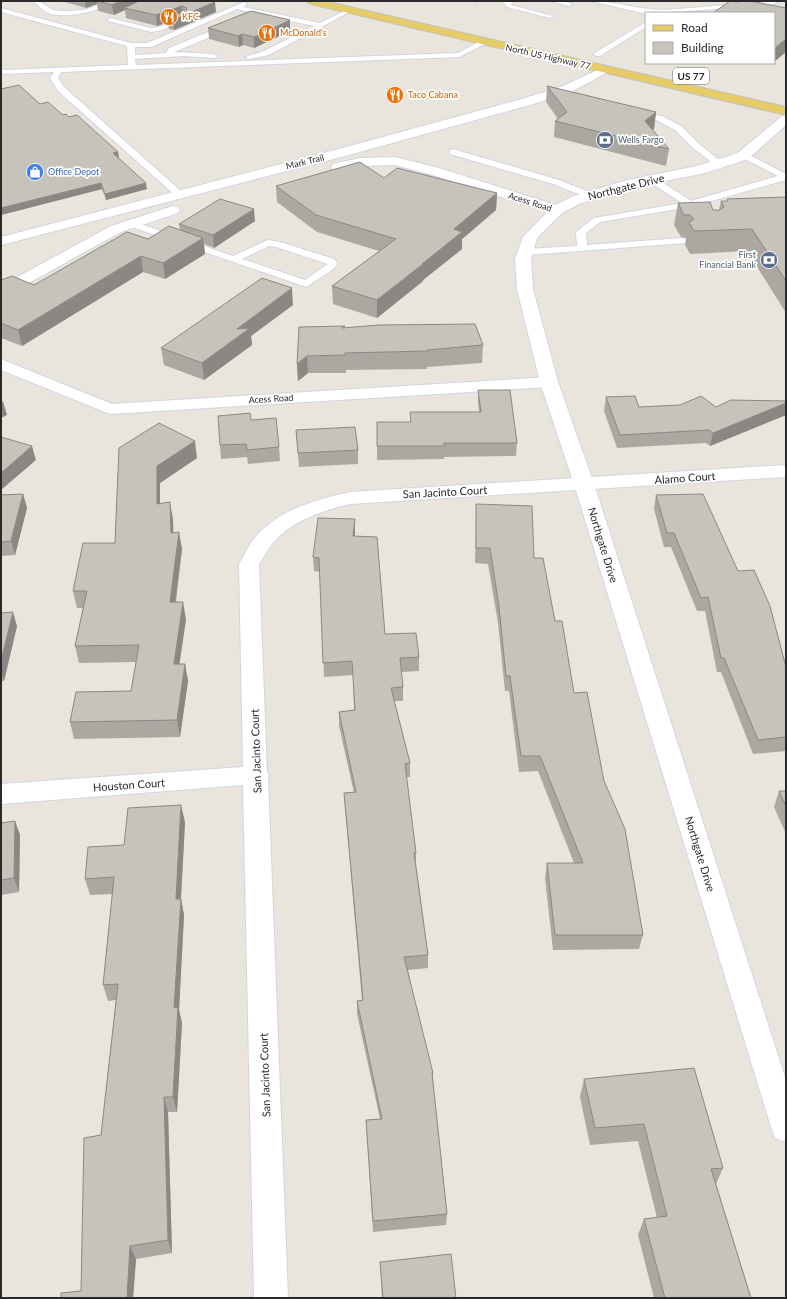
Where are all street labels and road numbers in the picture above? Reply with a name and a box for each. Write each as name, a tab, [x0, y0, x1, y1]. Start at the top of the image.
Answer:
street label: North US Highway 77	[505, 41, 592, 72]
road number: US 77	[673, 68, 709, 84]
street label: Mark Trail	[285, 151, 325, 172]
street label: Northgate Drive	[586, 171, 666, 202]
street label: Acess Road	[507, 189, 553, 214]
street label: Acess Road	[248, 392, 294, 405]
street label: Alamo Court	[654, 469, 716, 486]
street label: San Jacinto Court	[403, 483, 487, 500]
street label: Northgate Drive	[586, 505, 621, 584]
street label: San Jacinto Court	[248, 709, 263, 793]
street label: Houston Court	[93, 776, 165, 793]
street label: Northgate Drive	[683, 814, 718, 893]
street label: San Jacinto Court	[257, 1033, 272, 1117]

